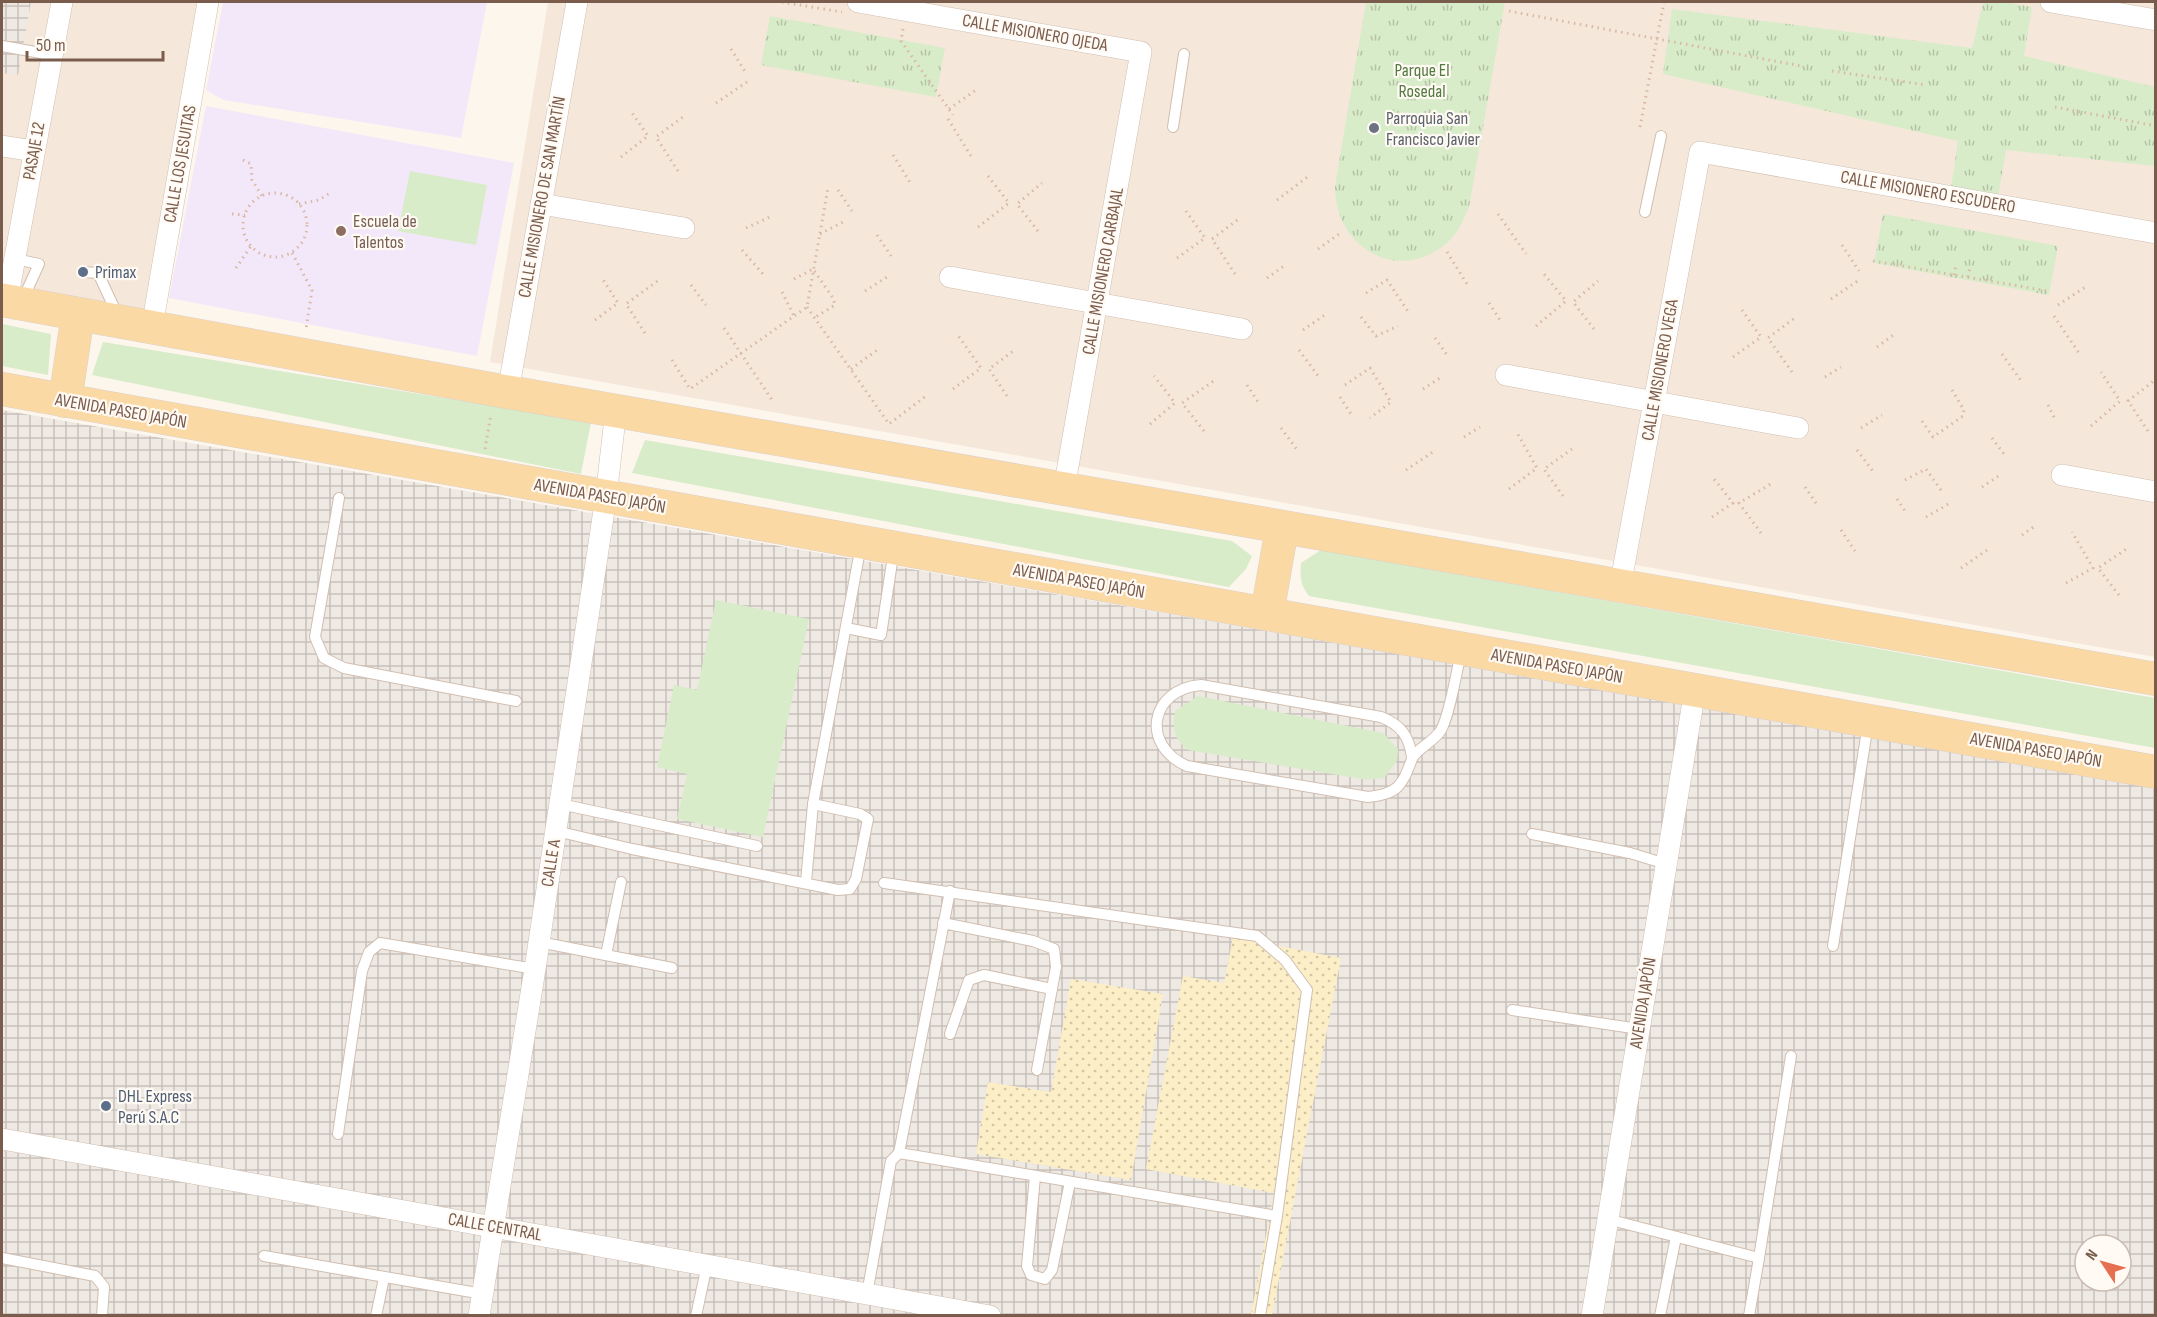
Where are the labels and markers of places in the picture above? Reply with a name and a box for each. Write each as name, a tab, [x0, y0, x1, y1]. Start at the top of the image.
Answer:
place label: Parroquia San Francisco Javier	[1386, 108, 1480, 150]
marker: Parroquia San Francisco Javier	[1367, 121, 1381, 135]
place label: Escuela de Talentos	[353, 211, 417, 253]
marker: Escuela de Talentos	[334, 224, 348, 238]
place label: Primax	[95, 262, 137, 283]
marker: Primax	[76, 265, 90, 279]
place label: DHL Express Perú S.A.C	[118, 1086, 192, 1128]
marker: DHL Express Perú S.A.C	[99, 1099, 113, 1113]

